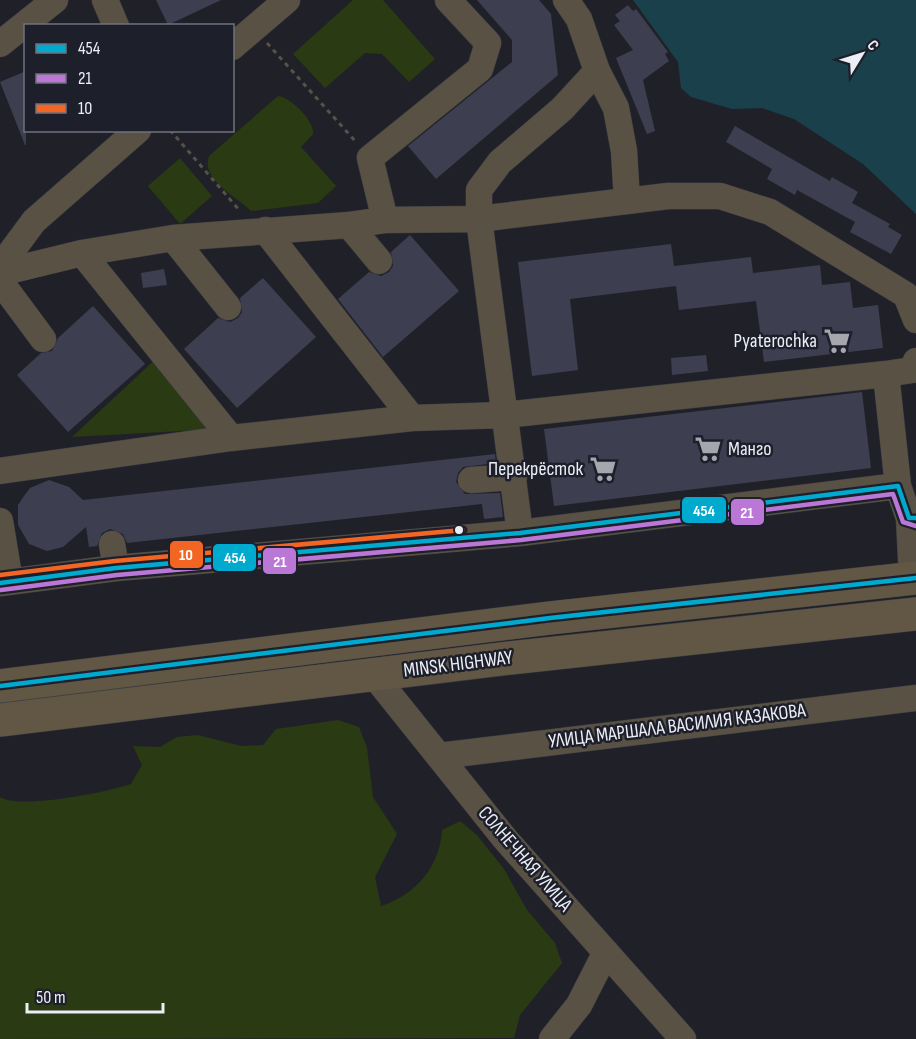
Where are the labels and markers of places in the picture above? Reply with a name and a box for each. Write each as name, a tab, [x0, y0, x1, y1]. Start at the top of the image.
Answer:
supermarket icon: Pyaterochka	[822, 326, 852, 356]
place label: Pyaterochka	[734, 329, 817, 353]
supermarket icon: Манго	[693, 434, 723, 464]
place label: Манго	[728, 437, 772, 461]
supermarket icon: Перекрёсток	[588, 454, 618, 484]
place label: Перекрёсток	[488, 457, 583, 481]
unlabelled marker	[453, 524, 465, 536]

